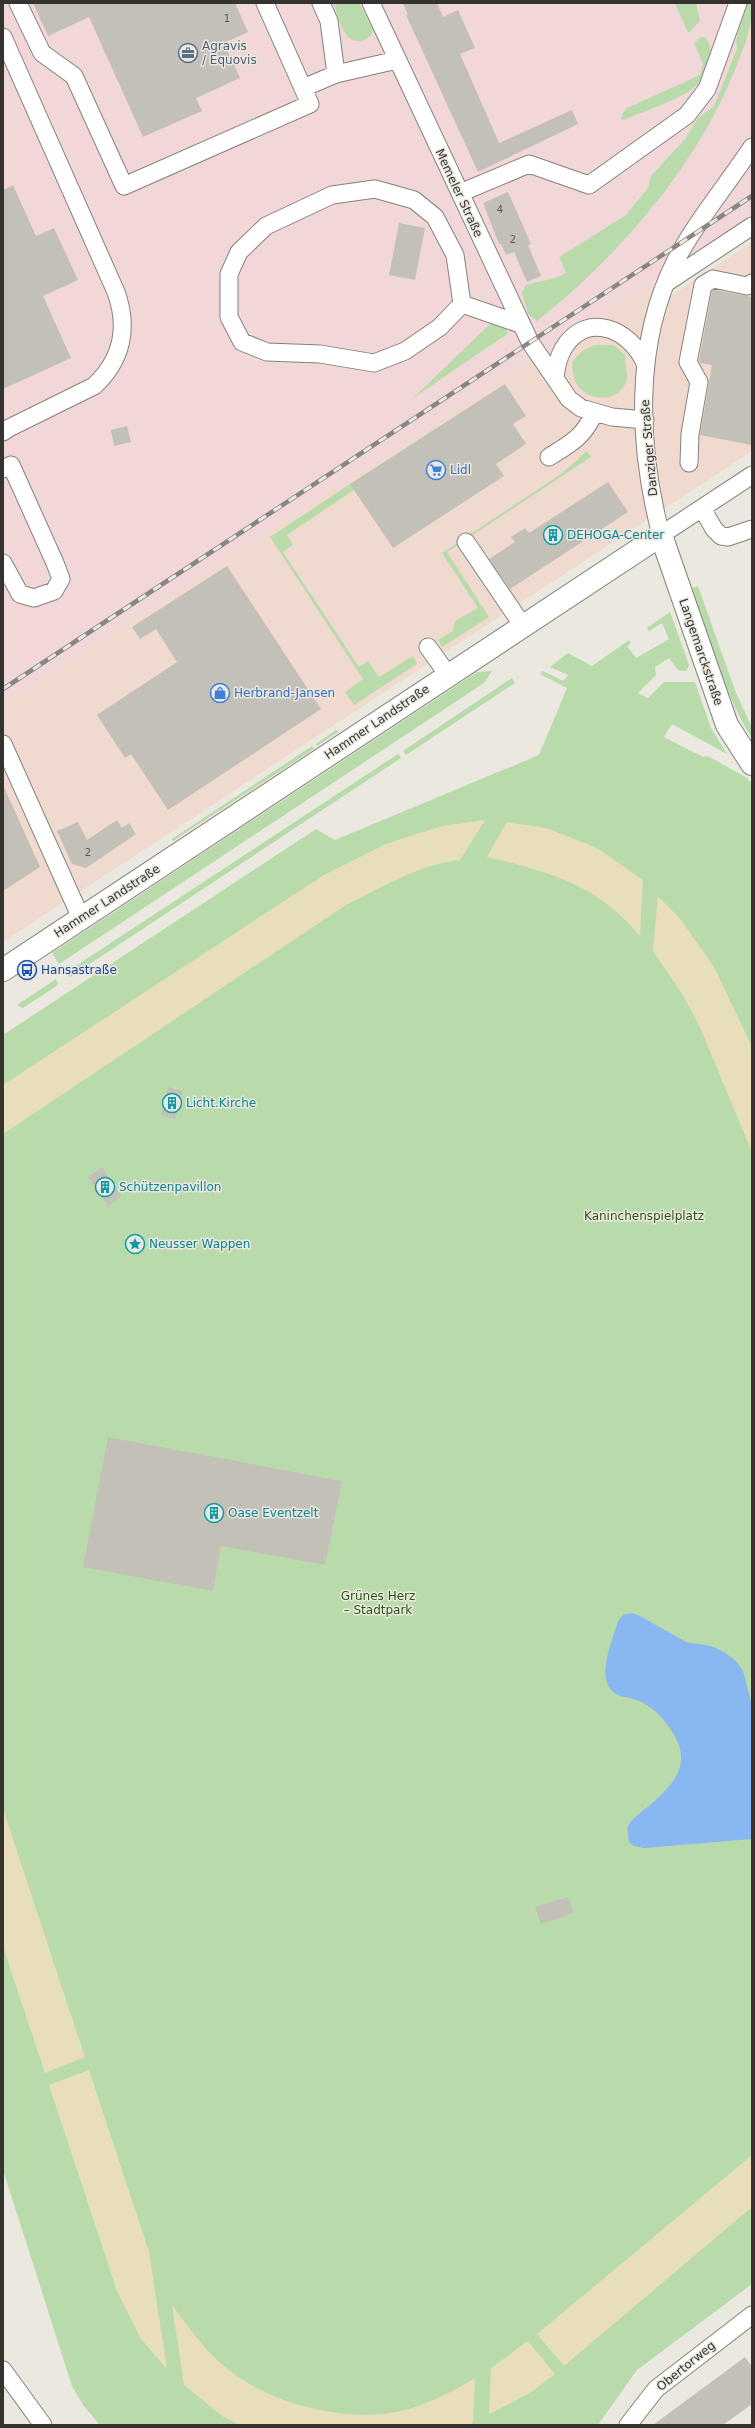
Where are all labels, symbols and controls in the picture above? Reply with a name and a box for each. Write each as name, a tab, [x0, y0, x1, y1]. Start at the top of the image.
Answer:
house number: 1	[224, 13, 230, 24]
place label: Agravis / Equovis	[202, 39, 257, 67]
office icon: Agravis / Equovis	[177, 42, 199, 64]
street label: Memeler Straße	[432, 147, 486, 239]
house number: 4	[497, 204, 503, 215]
house number: 2	[510, 234, 516, 245]
street label: Danziger Straße	[638, 399, 660, 497]
supermarket icon: Lidl	[425, 459, 447, 481]
place label: Lidl	[450, 463, 471, 477]
building icon: DEHOGA-Center	[542, 524, 564, 546]
place label: DEHOGA-Center	[567, 528, 664, 542]
street label: Langemarckstraße	[676, 597, 726, 707]
shop icon: Herbrand-Jansen	[209, 682, 231, 704]
street label: Hammer Landstraße	[322, 682, 432, 762]
place label: Herbrand-Jansen	[234, 686, 335, 700]
house number: 2	[85, 847, 91, 858]
street label: Hammer Landstraße	[51, 862, 163, 940]
bus stop icon: Hansastraße	[16, 959, 38, 981]
place label: Hansastraße	[41, 963, 117, 977]
building icon: Licht.Kirche	[161, 1092, 183, 1114]
place label: Licht.Kirche	[186, 1096, 256, 1110]
building icon: Schützenpavillon	[94, 1176, 116, 1198]
place label: Schützenpavillon	[119, 1180, 221, 1194]
park label: Kaninchenspielplatz	[584, 1209, 704, 1223]
place icon: Neusser Wappen	[124, 1233, 146, 1255]
place label: Neusser Wappen	[149, 1237, 250, 1251]
building icon: Oase Eventzelt	[203, 1502, 225, 1524]
place label: Oase Eventzelt	[228, 1506, 319, 1520]
park label: Grünes Herz – Stadtpark	[341, 1589, 415, 1617]
street label: Obertorweg	[654, 2338, 718, 2394]

